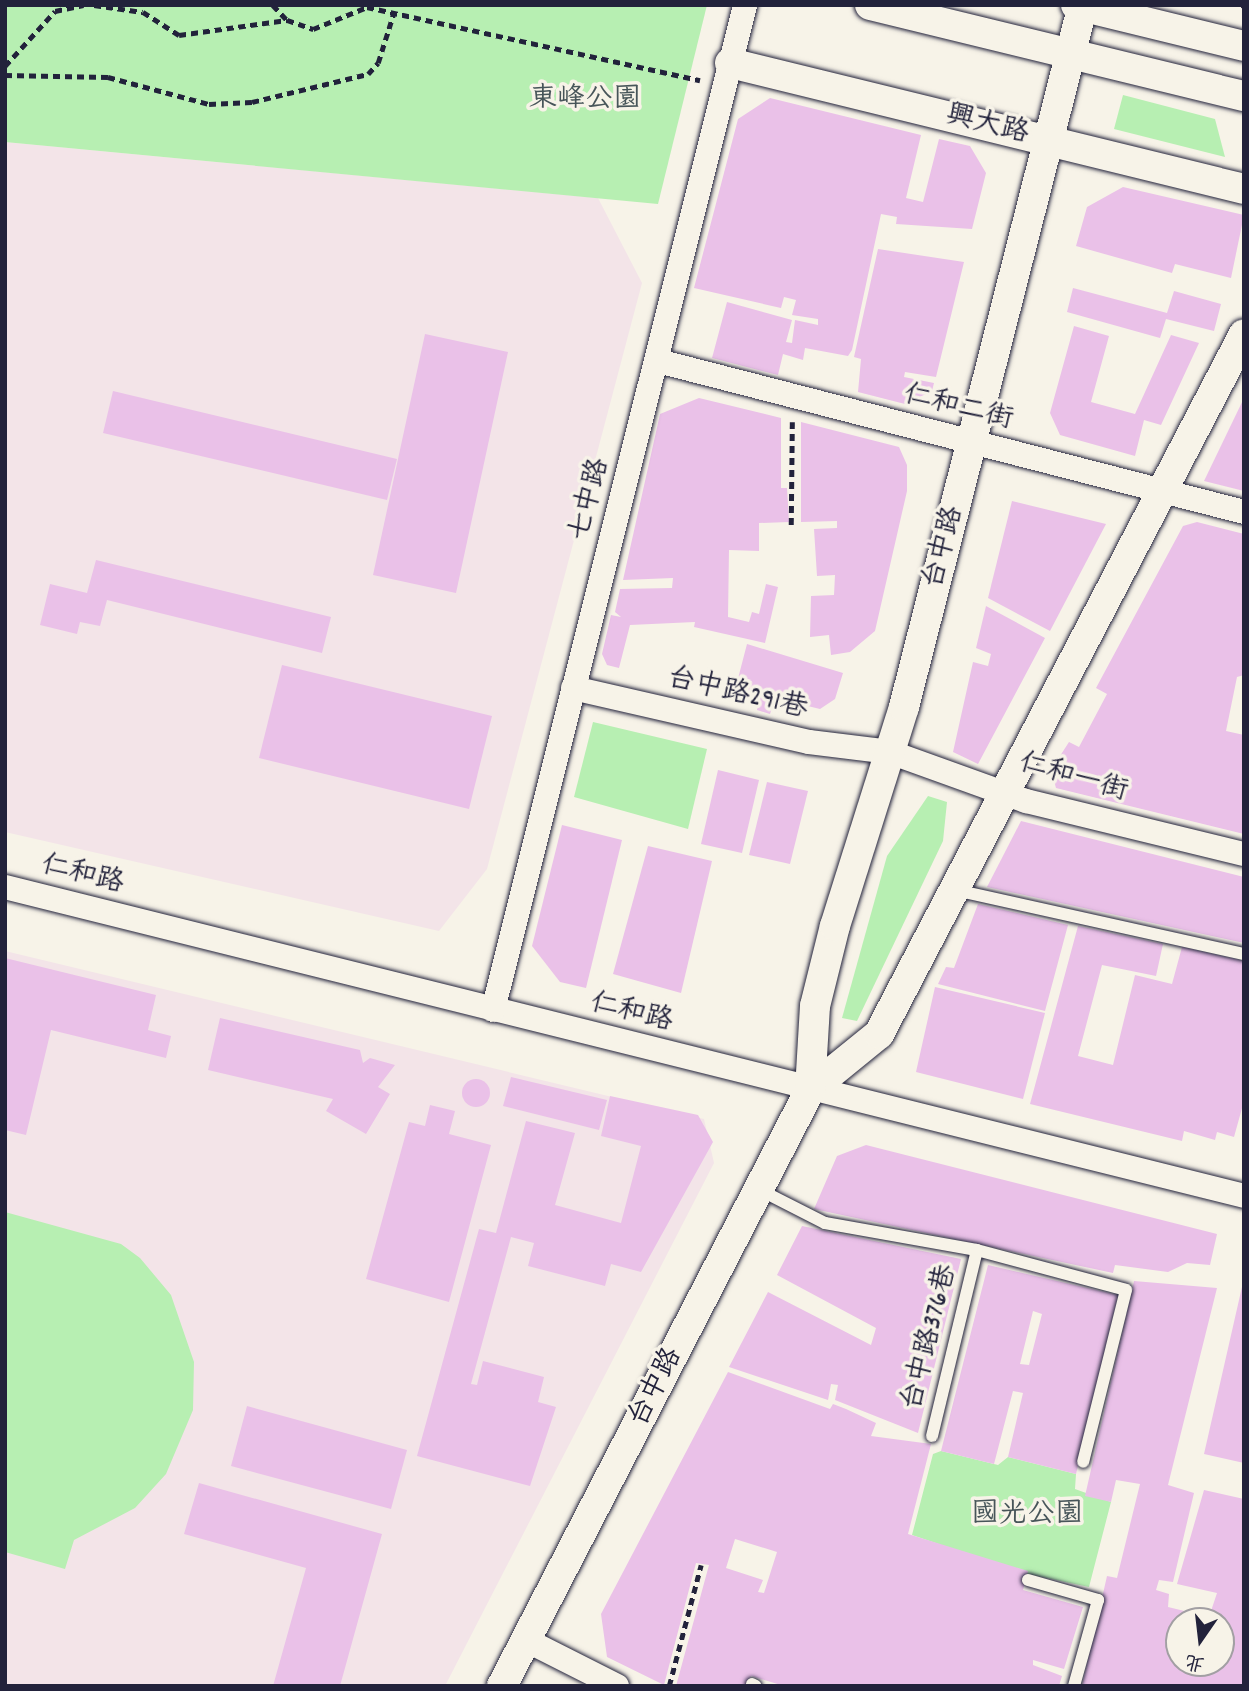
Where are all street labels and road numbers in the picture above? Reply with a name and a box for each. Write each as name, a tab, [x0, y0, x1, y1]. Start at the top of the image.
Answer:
street label: 興大路	[942, 100, 1032, 152]
street label: 仁和二街	[900, 379, 1016, 439]
street label: 七中路	[564, 455, 618, 545]
street label: 台中路	[918, 503, 972, 593]
street label: 台中路291巷	[663, 663, 811, 727]
street label: 仁和一街	[1015, 747, 1131, 811]
street label: 仁和路	[37, 850, 127, 902]
street label: 仁和路	[586, 988, 676, 1040]
street label: 台中路376巷	[897, 1262, 965, 1414]
street label: 台中路	[623, 1343, 691, 1433]

